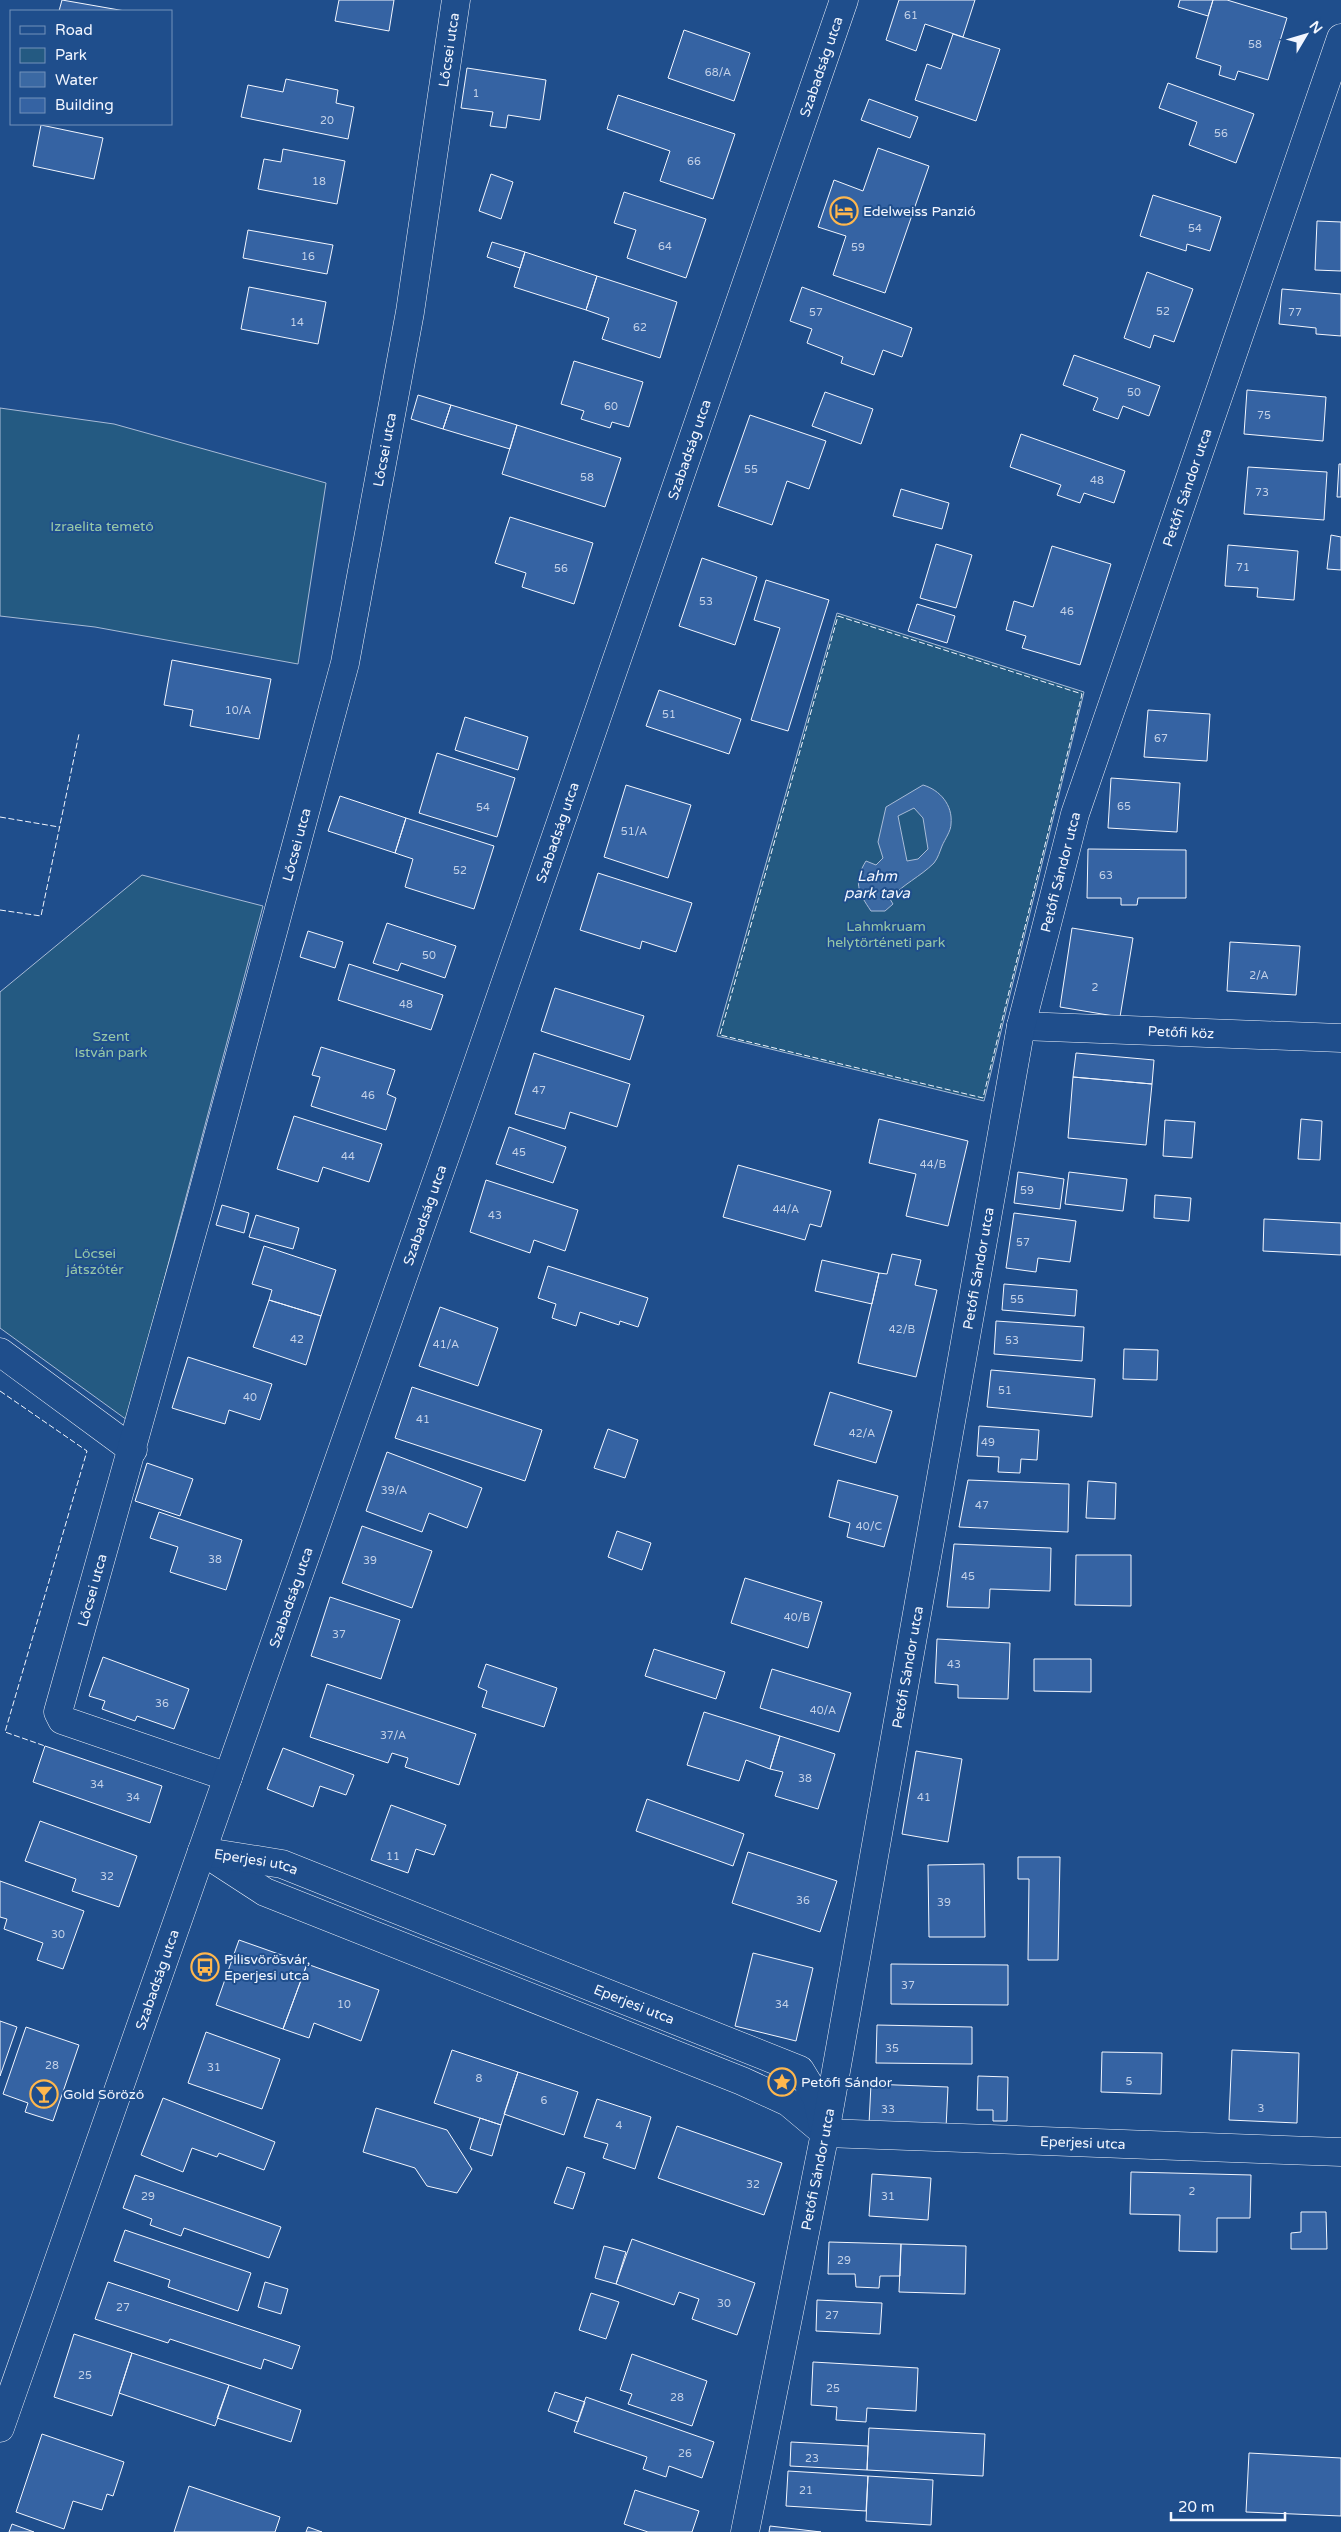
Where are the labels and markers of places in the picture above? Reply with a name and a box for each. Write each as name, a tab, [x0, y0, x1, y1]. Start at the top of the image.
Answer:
hotel icon: Edelweiss Panzió	[829, 196, 859, 226]
place label: Edelweiss Panzió	[863, 203, 976, 220]
place label: Pilisvörösvár, Eperjesi utca	[224, 1951, 310, 1984]
bus stop icon: Pilisvörösvár, Eperjesi utca	[190, 1952, 220, 1982]
place icon: Petőfi Sándor	[767, 2067, 797, 2097]
place label: Petőfi Sándor	[801, 2074, 893, 2091]
bar icon: Gold Söröző	[29, 2079, 59, 2109]
place label: Gold Söröző	[63, 2086, 144, 2103]

